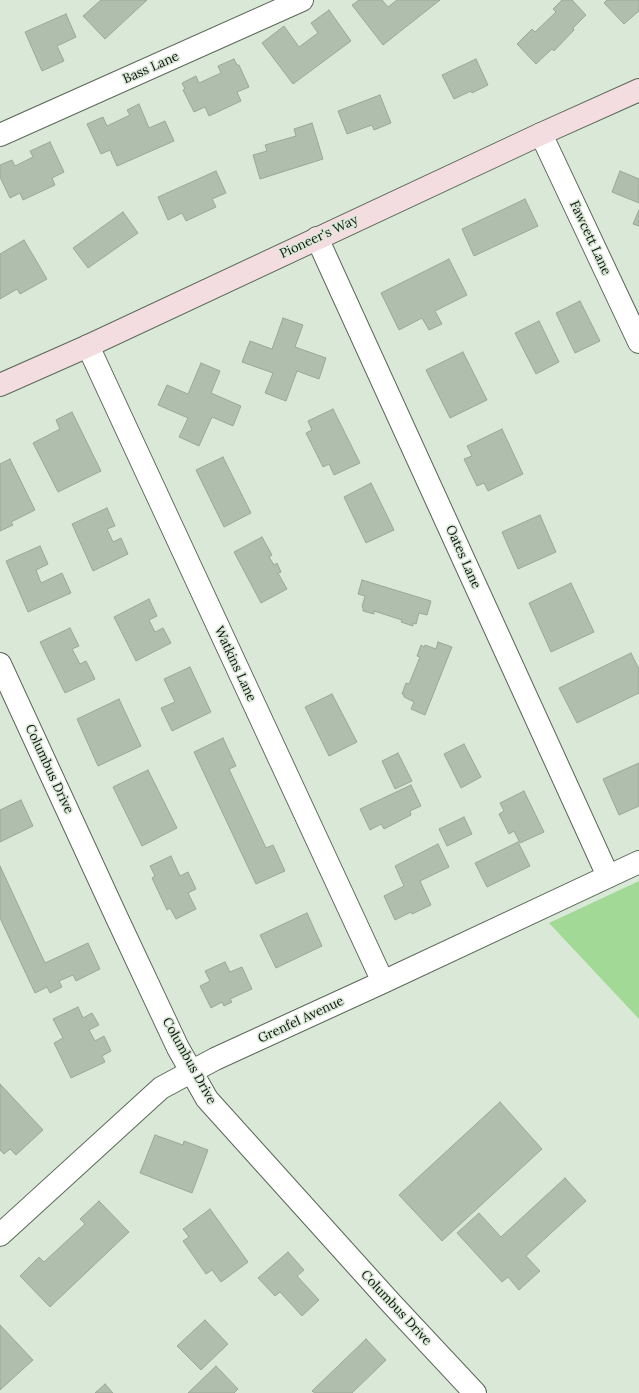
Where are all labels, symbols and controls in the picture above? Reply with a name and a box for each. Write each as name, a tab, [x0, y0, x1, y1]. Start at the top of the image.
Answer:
street label: Bass Lane	[121, 49, 181, 87]
street label: Fawcett Lane	[566, 198, 614, 278]
street label: Pioneer's Way	[277, 212, 361, 262]
street label: Oates Lane	[442, 523, 484, 591]
street label: Watkins Lane	[211, 624, 259, 704]
street label: Columbus Drive	[21, 722, 77, 816]
street label: Grenfel Avenue	[256, 993, 346, 1047]
street label: Columbus Drive	[159, 1015, 219, 1107]
street label: Columbus Drive	[357, 1267, 435, 1349]

